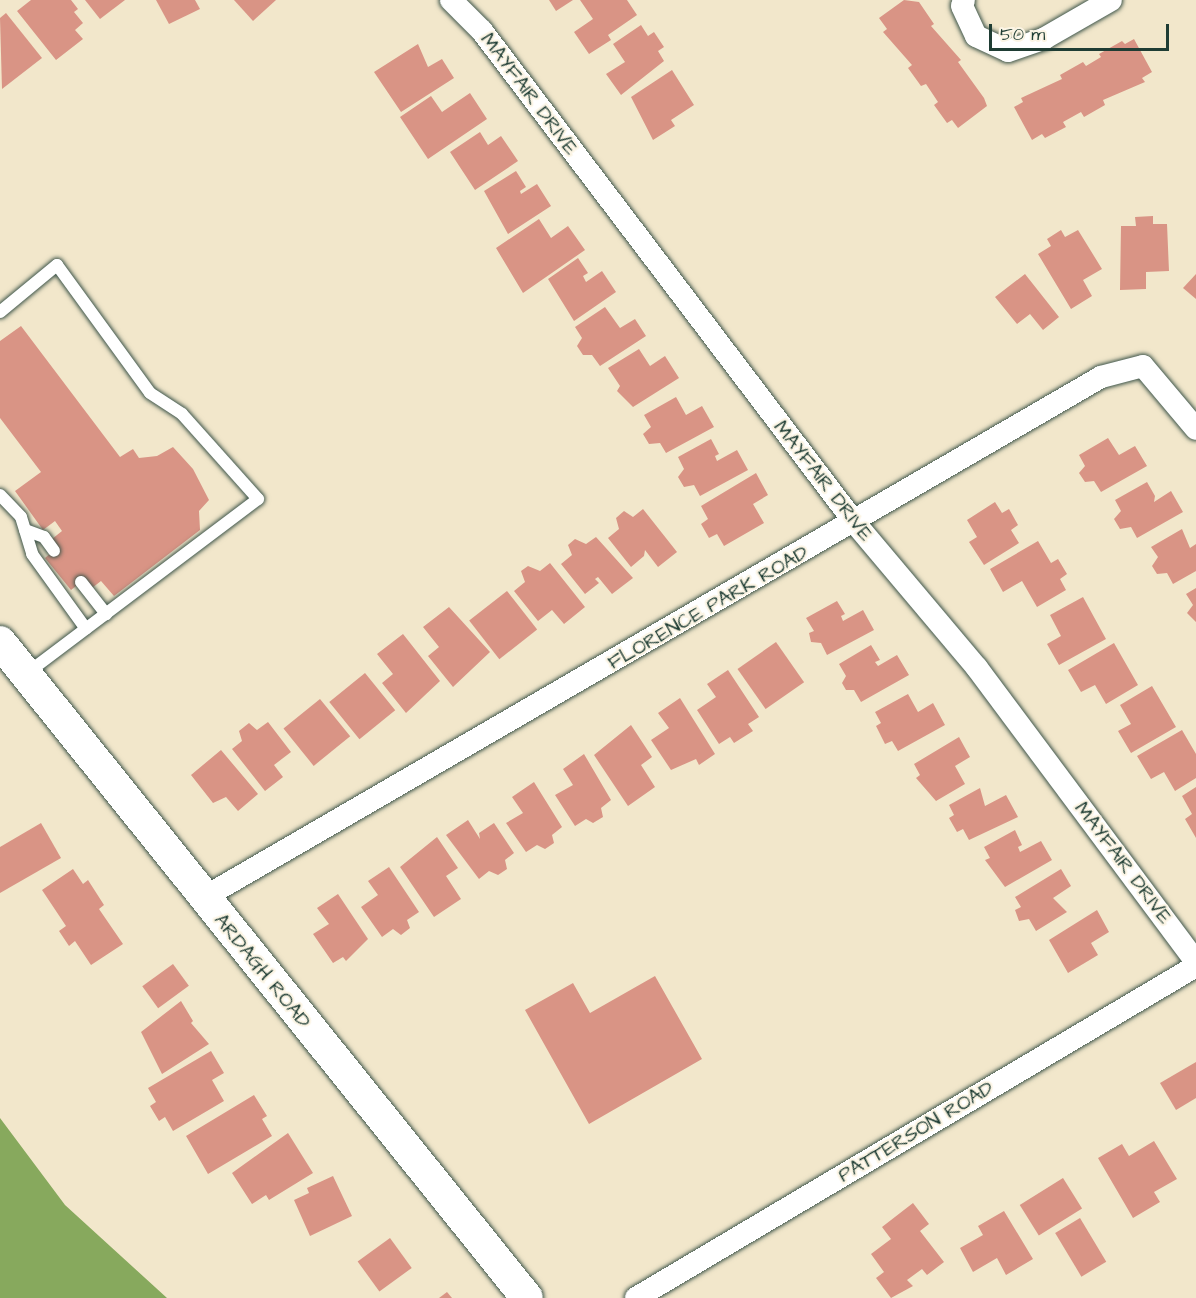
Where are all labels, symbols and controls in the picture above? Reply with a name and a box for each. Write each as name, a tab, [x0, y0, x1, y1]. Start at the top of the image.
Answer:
scale bar	[992, 12, 1172, 50]
text: 50 m	[1000, 22, 1045, 47]
street label: MAYFAIR DRIVE	[475, 28, 583, 160]
street label: MAYFAIR DRIVE	[768, 416, 878, 546]
street label: FLORENCE PARK ROAD	[604, 541, 812, 675]
street label: MAYFAIR DRIVE	[1069, 797, 1177, 929]
street label: ARDAGH ROAD	[209, 909, 315, 1033]
street label: PATTERSON ROAD	[834, 1076, 998, 1188]

